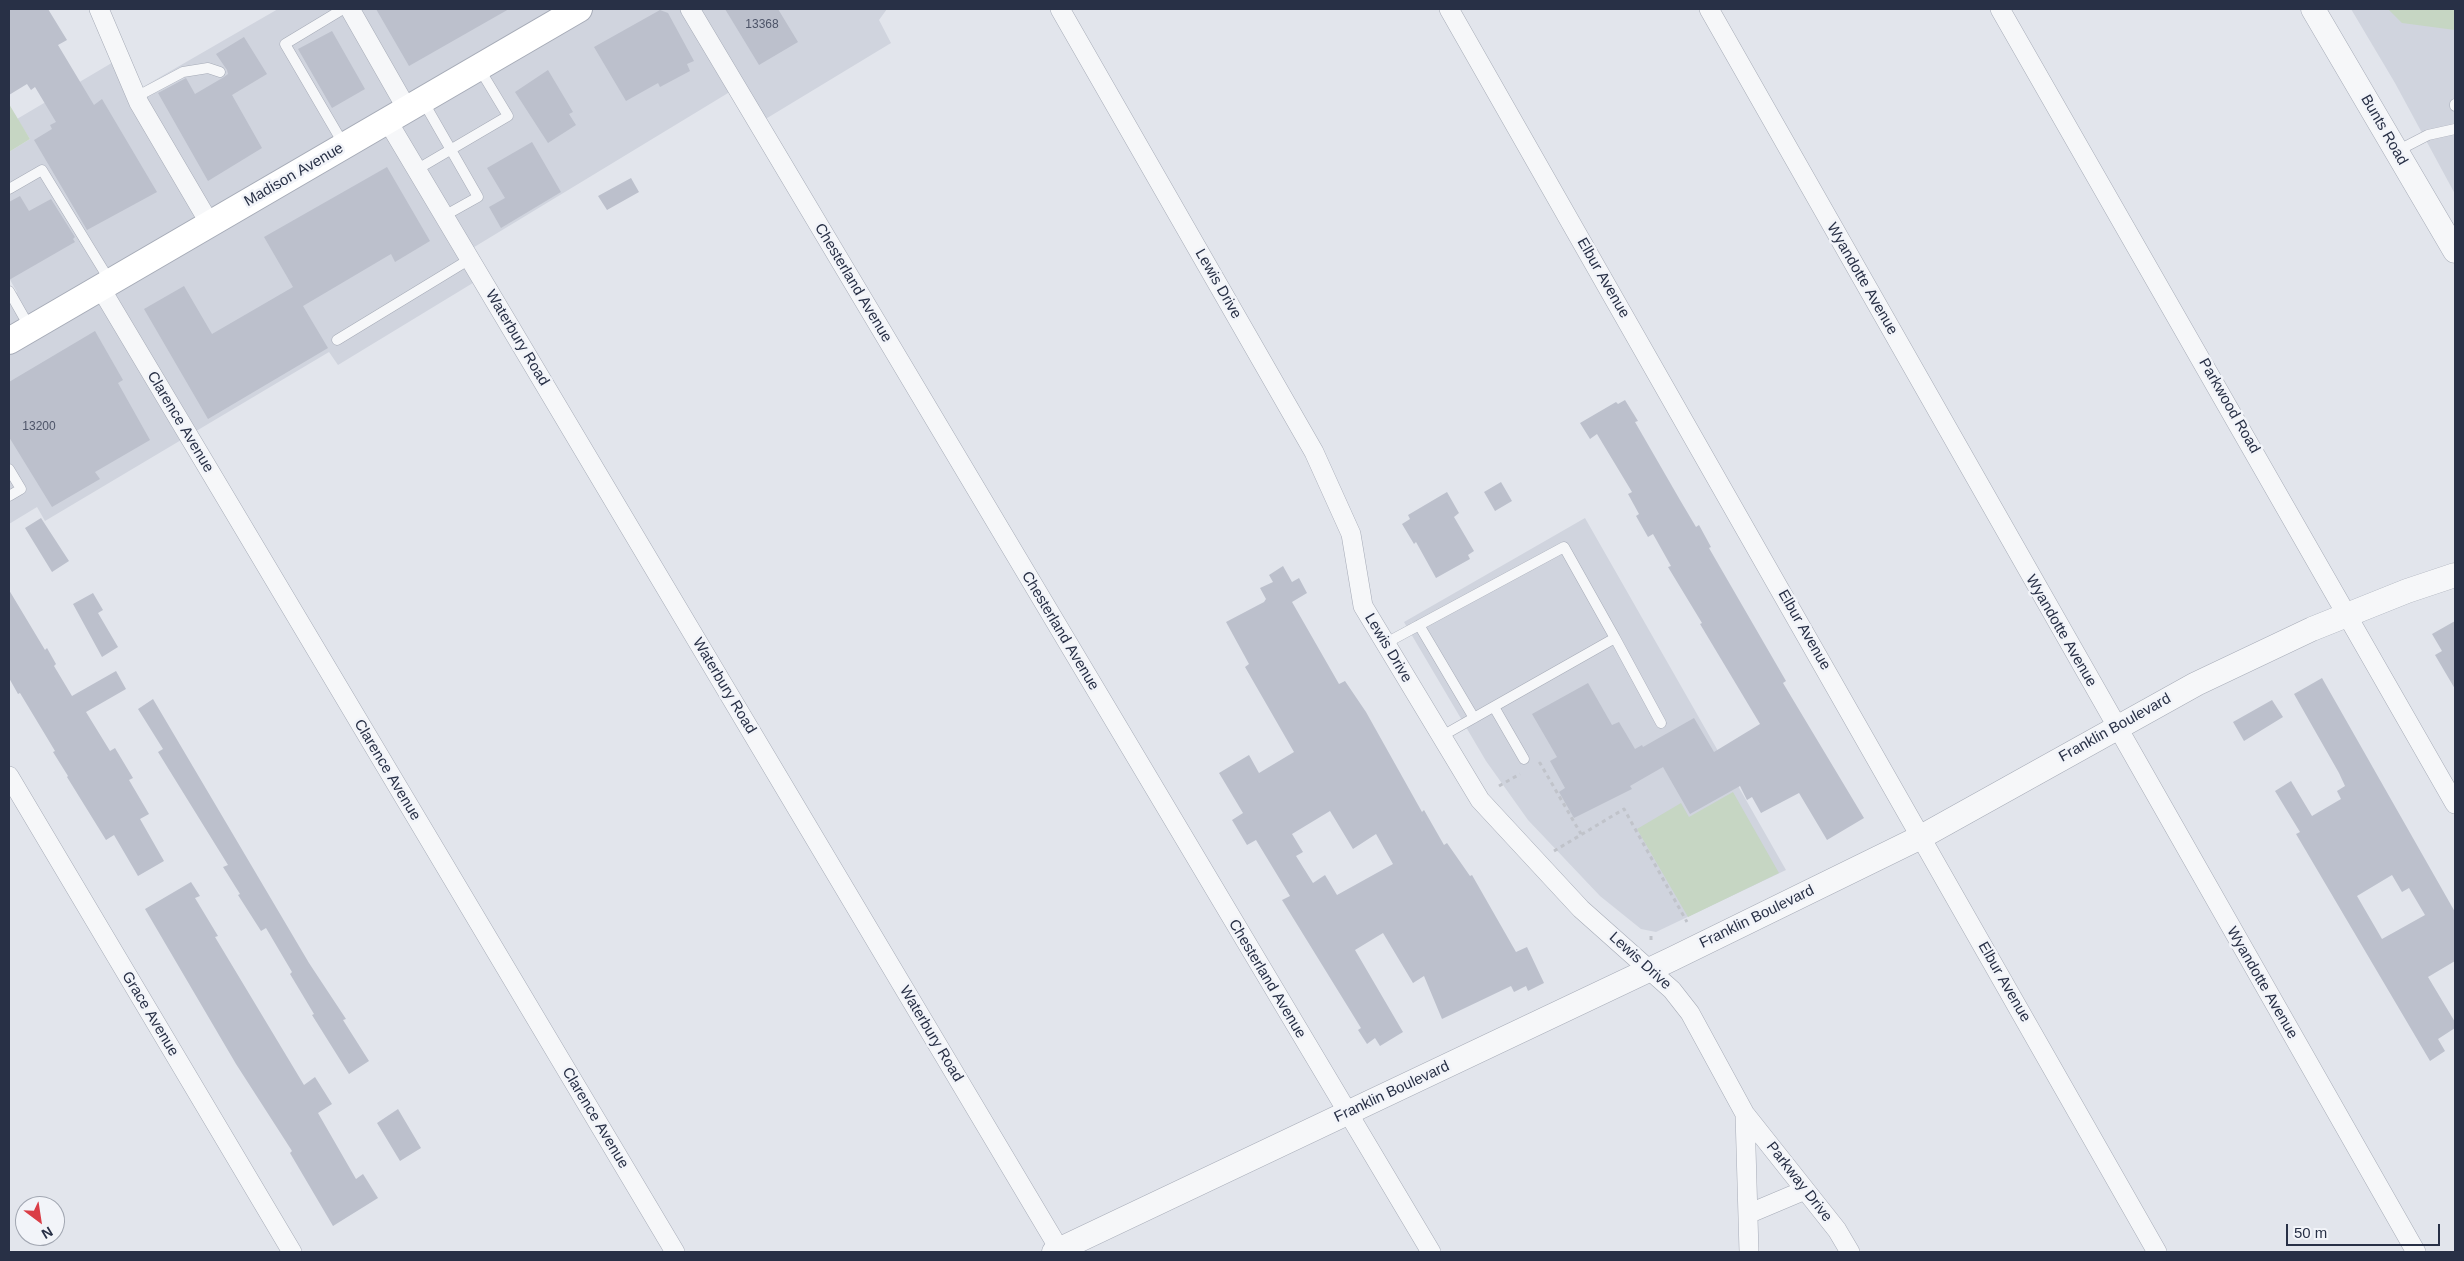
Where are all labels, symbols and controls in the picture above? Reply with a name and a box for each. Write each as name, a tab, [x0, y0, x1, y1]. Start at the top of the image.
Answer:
house number: 13368	[745, 18, 779, 32]
street label: Bunts Road	[2357, 92, 2411, 168]
street label: Madison Avenue	[241, 139, 347, 211]
street label: Chesterland Avenue	[810, 220, 896, 346]
street label: Wyandotte Avenue	[1823, 220, 1901, 338]
street label: Elbur Avenue	[1573, 235, 1633, 321]
street label: Lewis Drive	[1191, 246, 1245, 322]
street label: Waterbury Road	[481, 287, 553, 389]
street label: Parkwood Road	[2195, 355, 2263, 457]
street label: Clarence Avenue	[143, 368, 217, 476]
house number: 13200	[22, 420, 56, 434]
street label: Chesterland Avenue	[1017, 568, 1103, 694]
street label: Wyandotte Avenue	[2022, 572, 2100, 690]
street label: Elbur Avenue	[1774, 587, 1834, 673]
street label: Lewis Drive	[1360, 610, 1416, 686]
street label: Waterbury Road	[688, 635, 760, 737]
street label: Franklin Boulevard	[2056, 690, 2174, 766]
street label: Clarence Avenue	[350, 716, 424, 824]
street label: Franklin Boulevard	[1697, 881, 1817, 953]
street label: Chesterland Avenue	[1224, 916, 1310, 1042]
street label: Wyandotte Avenue	[2223, 924, 2301, 1042]
street label: Lewis Drive	[1605, 928, 1675, 994]
street label: Elbur Avenue	[1974, 939, 2034, 1025]
street label: Grace Avenue	[118, 968, 182, 1060]
street label: Waterbury Road	[895, 983, 967, 1085]
street label: Franklin Boulevard	[1332, 1057, 1452, 1127]
street label: Clarence Avenue	[558, 1064, 632, 1172]
street label: Parkway Drive	[1762, 1138, 1836, 1226]
north arrow	[15, 1196, 65, 1246]
scale bar	[2289, 1214, 2443, 1246]
text: N	[39, 1224, 56, 1242]
text: 50 m	[2294, 1224, 2327, 1241]

